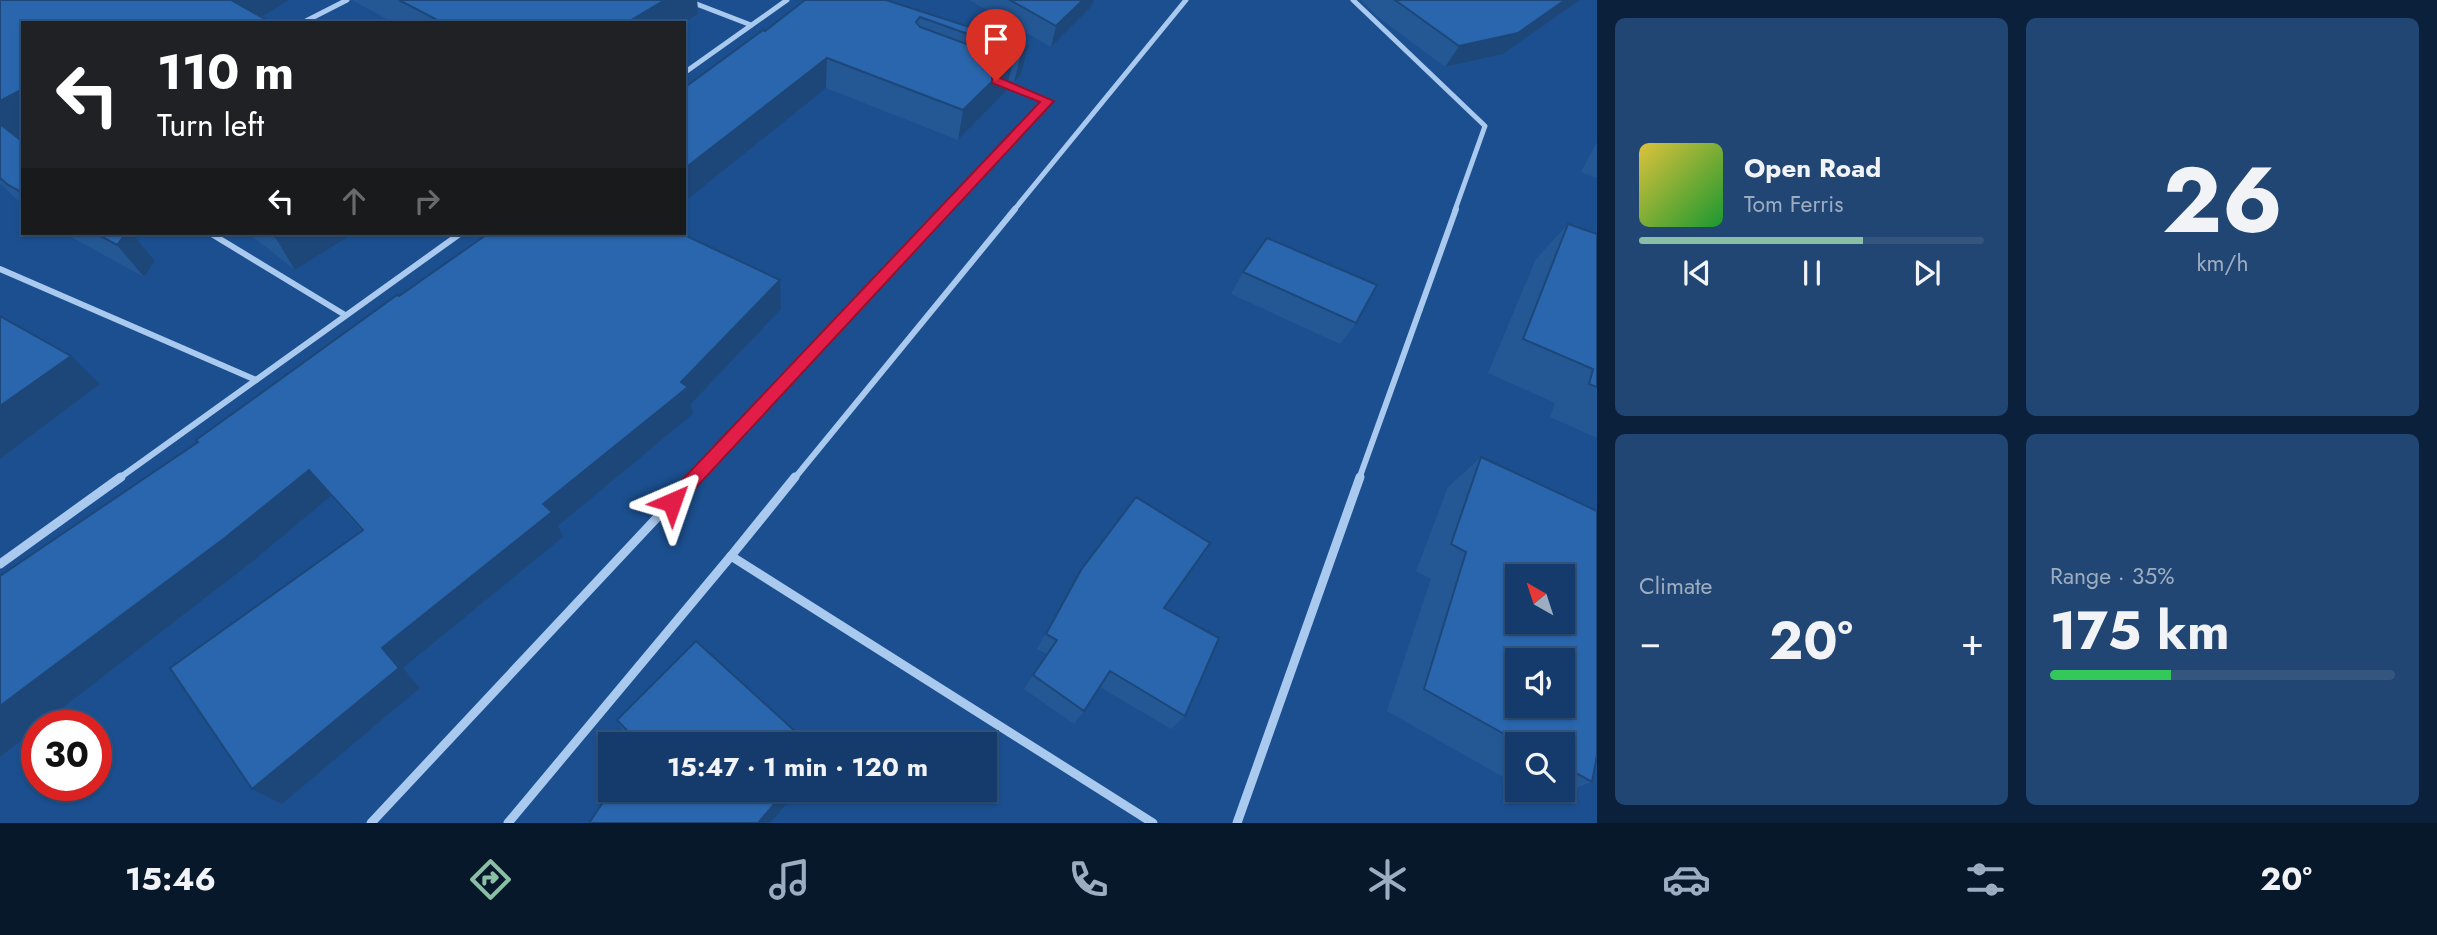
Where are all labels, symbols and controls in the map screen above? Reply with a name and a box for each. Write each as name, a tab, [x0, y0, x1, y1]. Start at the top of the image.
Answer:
pin	[966, 9, 1026, 81]
icon: arrive	[977, 20, 1015, 58]
text: 110 m	[157, 37, 294, 107]
icon: left	[42, 49, 133, 140]
text: Turn left	[157, 102, 264, 148]
text: 26	[2162, 135, 2283, 266]
text: Open Road	[1744, 149, 1881, 187]
icon: left	[262, 182, 300, 220]
icon: ahead	[335, 182, 373, 220]
icon: right	[408, 182, 446, 220]
text: Tom Ferris	[1744, 187, 1843, 221]
text: km/h	[2197, 246, 2248, 280]
icon: previous	[1678, 254, 1716, 292]
icon: pause	[1793, 254, 1831, 292]
icon: next	[1908, 254, 1946, 292]
position arrow	[635, 465, 709, 539]
text: Range · 35%	[2050, 559, 2174, 593]
north arrow	[1505, 564, 1575, 634]
map controls	[1505, 564, 1575, 802]
text: Climate	[1639, 569, 1712, 603]
text: 175 km	[2050, 593, 2230, 669]
text: 20°	[1769, 603, 1853, 679]
text: −	[1639, 614, 1661, 669]
text: +	[1961, 614, 1984, 669]
button: sound	[1505, 648, 1575, 718]
speed limit sign: 30	[21, 710, 112, 801]
button: search	[1505, 732, 1575, 802]
text: 15:47 · 1 min · 120 m	[667, 748, 928, 786]
icon: directions	[466, 855, 515, 904]
icon: music	[765, 855, 814, 904]
icon: phone	[1064, 855, 1113, 904]
icon: climate	[1363, 855, 1412, 904]
icon: car	[1662, 855, 1711, 904]
icon: filters	[1961, 855, 2010, 904]
text: 15:46	[125, 856, 216, 902]
text: 20°	[2260, 856, 2312, 902]

